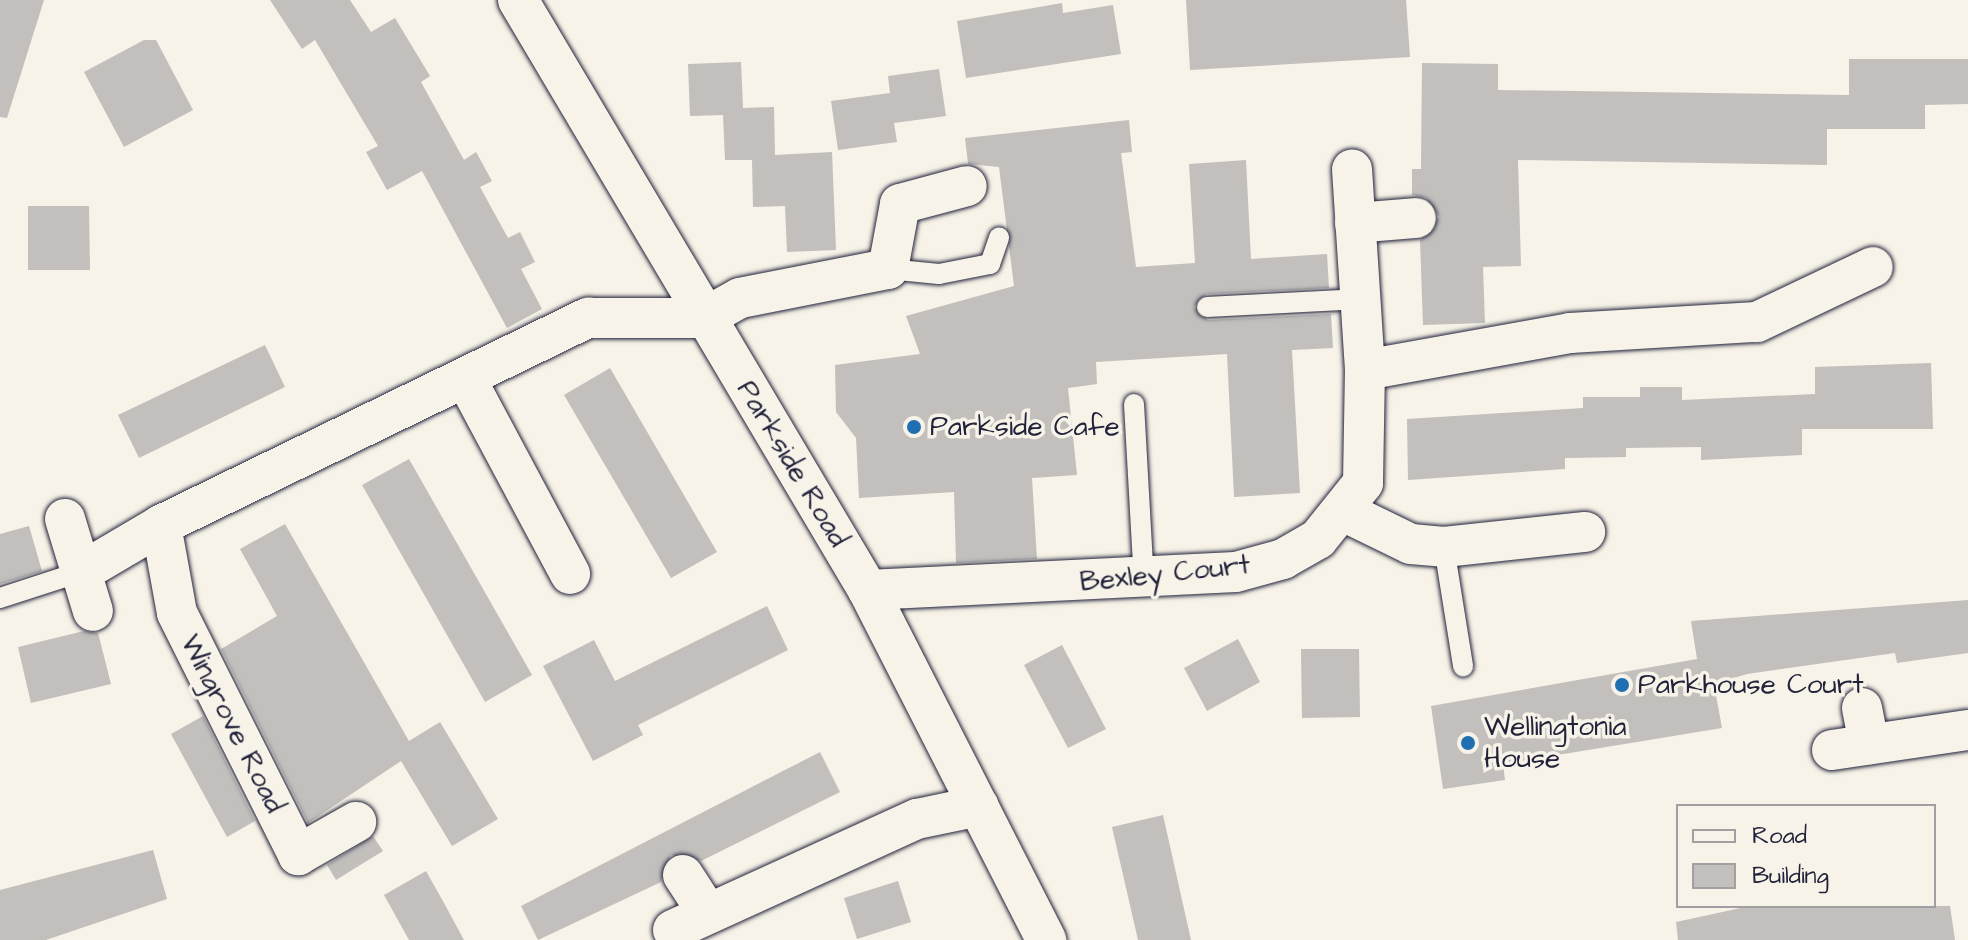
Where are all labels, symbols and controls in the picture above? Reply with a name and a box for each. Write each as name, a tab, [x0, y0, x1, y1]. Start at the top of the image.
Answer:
street label: Parkside Road	[729, 375, 855, 553]
place label: Parkside Cafe	[930, 410, 1120, 444]
marker: Parkside Cafe	[905, 418, 923, 436]
street label: Bexley Court	[1078, 548, 1252, 600]
street label: Wingrove Road	[173, 629, 291, 819]
place label: Parkhouse Court	[1638, 668, 1864, 702]
marker: Parkhouse Court	[1613, 676, 1631, 694]
place label: Wellingtonia House	[1484, 710, 1627, 776]
marker: Wellingtonia House	[1459, 734, 1477, 752]
legend	[1676, 804, 1936, 908]
text: Road	[1752, 819, 1807, 853]
text: Building	[1752, 859, 1829, 893]

